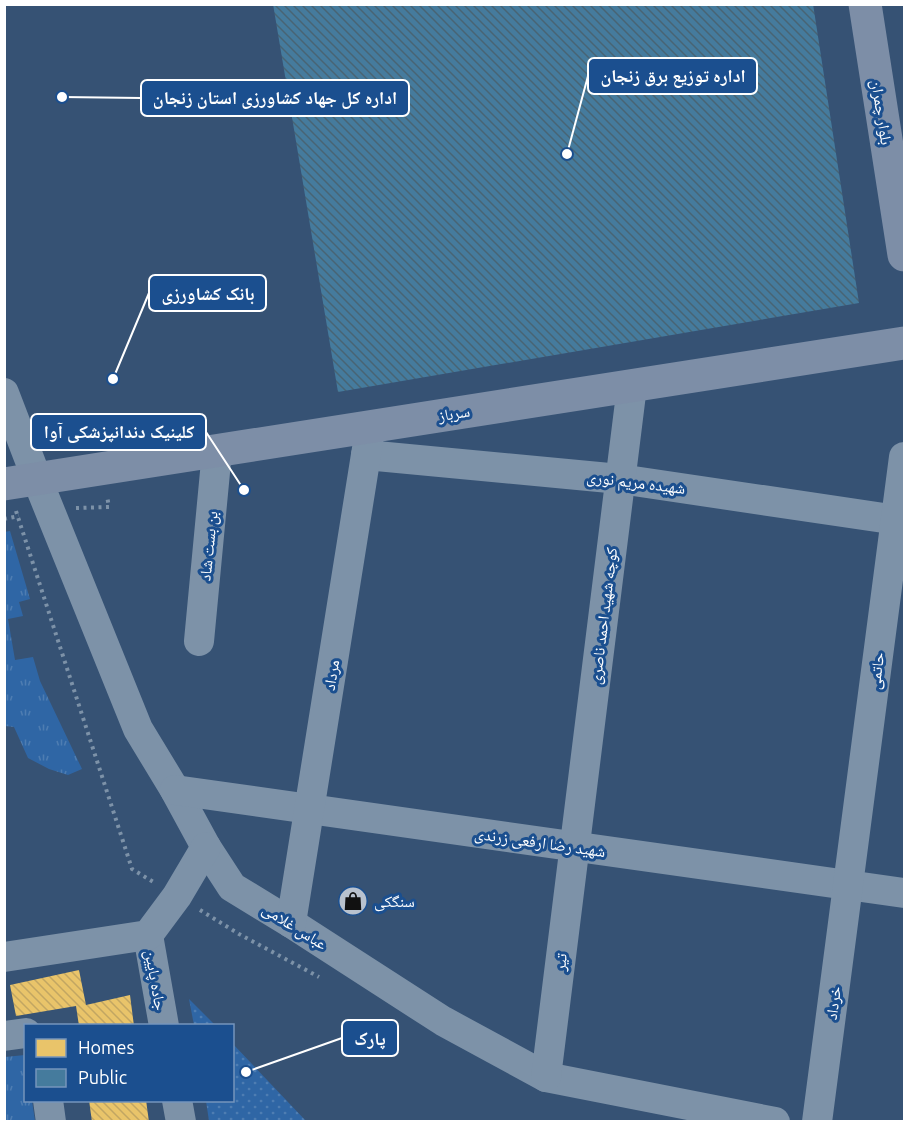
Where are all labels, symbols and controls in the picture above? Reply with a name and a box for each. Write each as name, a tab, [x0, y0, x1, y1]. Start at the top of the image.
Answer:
callout: اداره توزیع برق زنجان	[588, 58, 757, 94]
text: اداره توزیع برق زنجان	[600, 65, 746, 88]
street label: بلوار چمران	[866, 78, 896, 146]
callout: اداره کل جهاد کشاورزی استان زنجان	[141, 80, 409, 116]
text: اداره کل جهاد کشاورزی استان زنجان	[153, 87, 397, 109]
callout: بانک کشاورزی	[149, 275, 266, 311]
text: بانک کشاورزی	[162, 283, 254, 305]
street label: سرباز	[436, 402, 471, 426]
callout: کلینیک دندانپزشکی آوا	[31, 414, 206, 450]
text: کلینیک دندانپزشکی آوا	[44, 421, 194, 443]
street label: شهیده مریم نوری	[585, 467, 686, 499]
street label: بن بست شاد	[195, 510, 223, 582]
street label: کوچه شهید احمد ناصری	[586, 546, 622, 686]
street label: حاتمی	[865, 651, 889, 691]
street label: مرداد	[320, 658, 343, 692]
street label: شهید رضا ارفعی زرندی	[473, 824, 607, 862]
shop icon: سنگکی	[337, 885, 369, 917]
place label: سنگکی	[374, 892, 415, 912]
street label: عباس غلامی	[258, 899, 331, 955]
street label: جاده پایین	[140, 948, 170, 1012]
street label: تیر	[550, 952, 571, 973]
street label: خرداد	[822, 985, 845, 1021]
callout: پارک	[342, 1020, 398, 1056]
legend	[24, 1024, 234, 1102]
text: پارک	[354, 1028, 386, 1050]
text: Homes	[78, 1037, 135, 1057]
text: Public	[78, 1067, 127, 1087]

